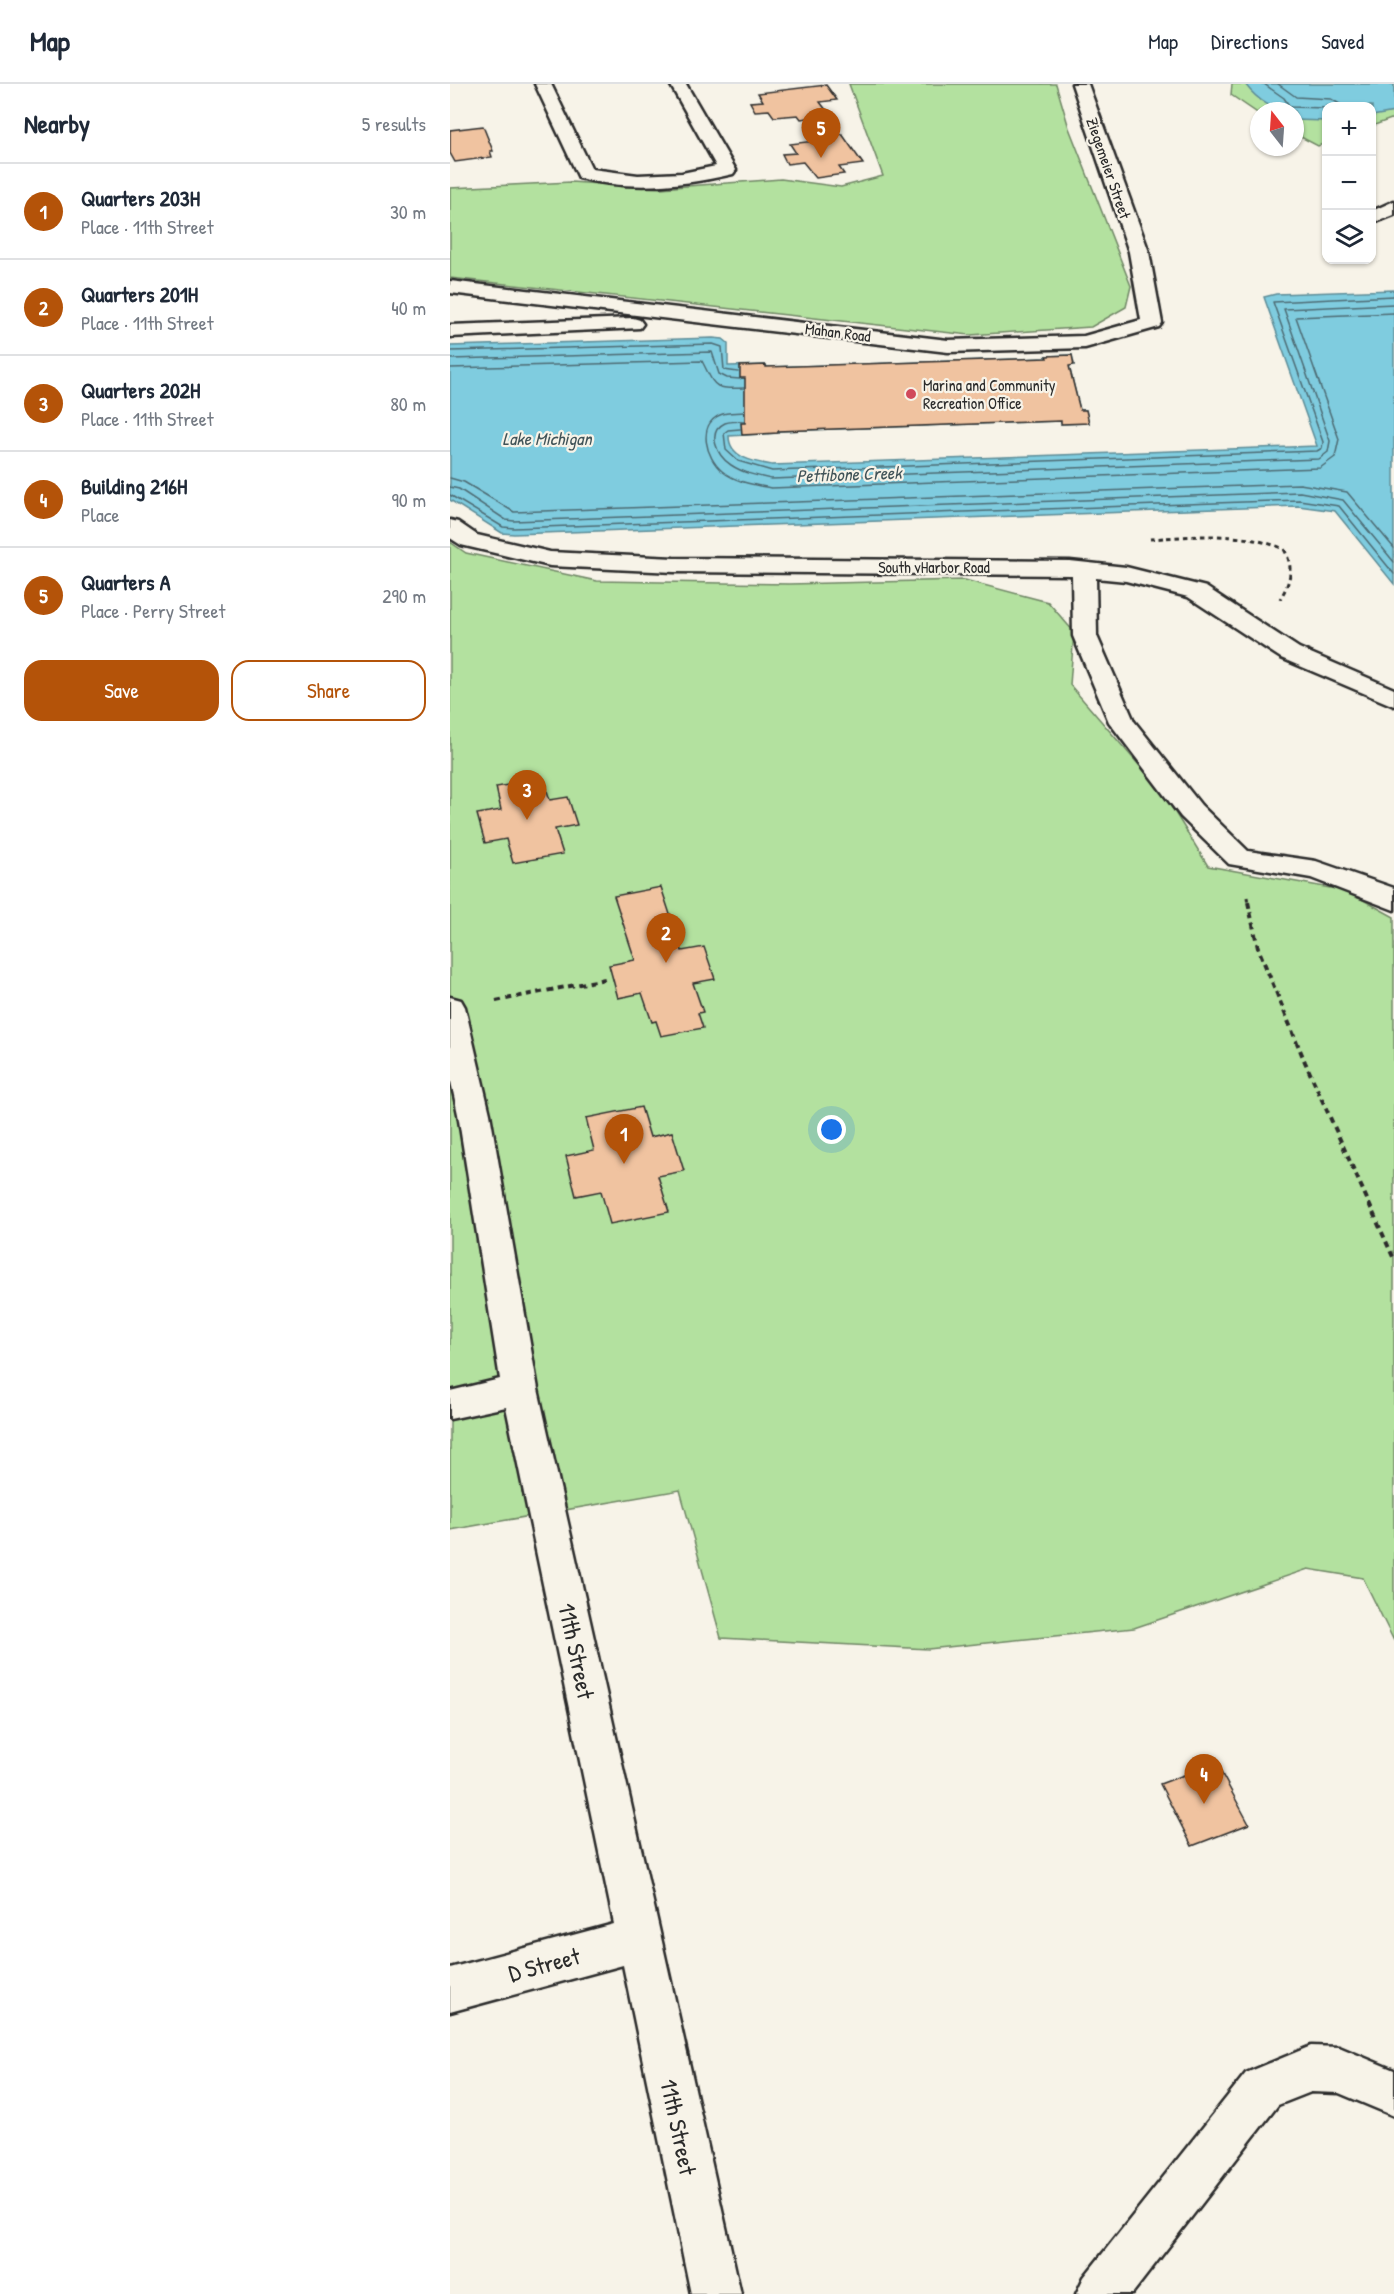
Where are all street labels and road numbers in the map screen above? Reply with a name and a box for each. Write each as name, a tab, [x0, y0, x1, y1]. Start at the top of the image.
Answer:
street label: Ziegemeier Street	[1081, 114, 1137, 222]
street label: Mahan Road	[804, 317, 872, 347]
street label: South vHarbor Road	[878, 556, 990, 578]
street label: 11th Street	[551, 1600, 603, 1703]
street label: D Street	[505, 1939, 584, 1989]
street label: 11th Street	[653, 2076, 705, 2179]

